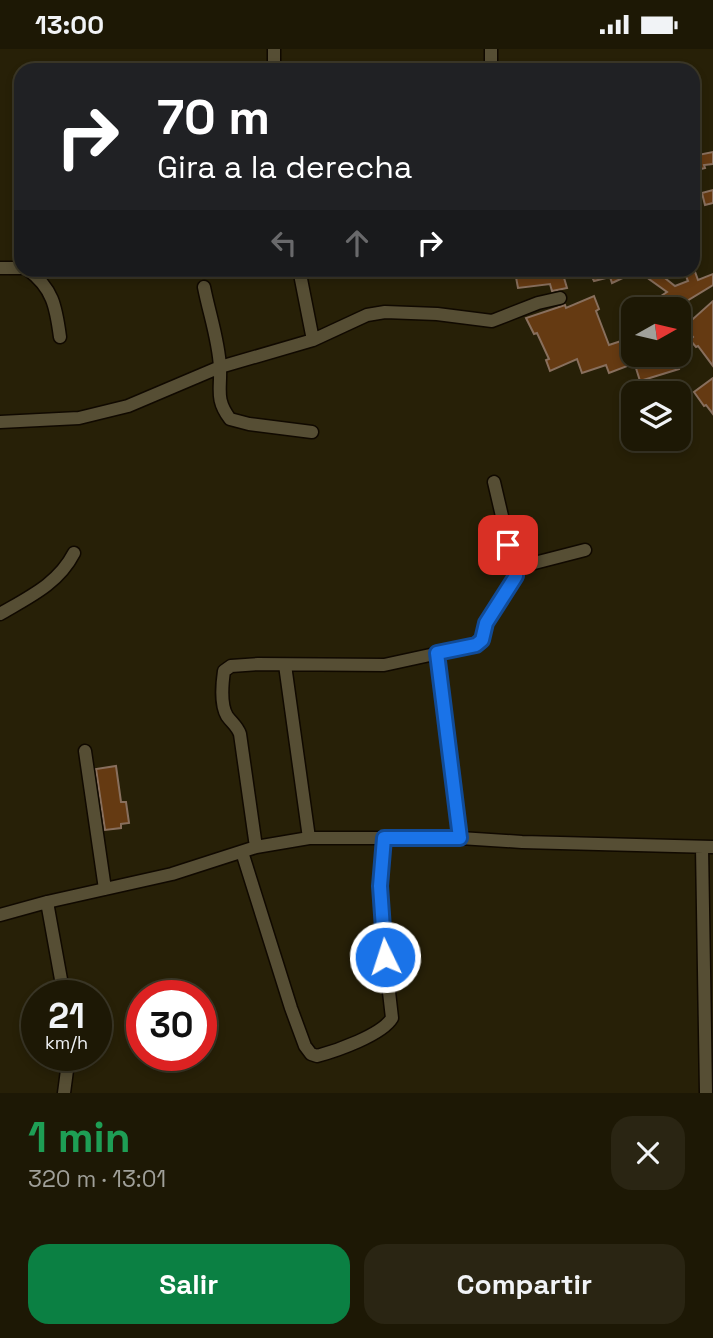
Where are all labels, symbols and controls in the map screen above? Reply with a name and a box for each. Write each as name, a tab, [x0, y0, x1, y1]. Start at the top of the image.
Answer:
text: 13:00	[35, 8, 104, 42]
text: 70 m	[157, 86, 270, 148]
icon: right	[42, 91, 133, 182]
text: Gira a la derecha	[157, 147, 412, 187]
icon: left	[265, 224, 303, 262]
icon: ahead	[338, 224, 376, 262]
icon: right	[411, 224, 449, 262]
north arrow	[621, 297, 691, 367]
map controls	[621, 297, 691, 451]
button: layers	[621, 381, 691, 451]
pin	[478, 515, 538, 575]
icon: arrive	[489, 526, 527, 564]
position arrow	[348, 920, 422, 994]
speed limit sign: 30	[126, 980, 217, 1071]
text: 21	[48, 994, 85, 1038]
text: km/h	[45, 1031, 88, 1054]
text: 1 min	[28, 1111, 131, 1164]
button: close	[611, 1116, 685, 1190]
text: 320 m · 13:01	[28, 1164, 166, 1194]
button: Salir	[28, 1244, 350, 1324]
button: Compartir	[364, 1244, 685, 1324]

